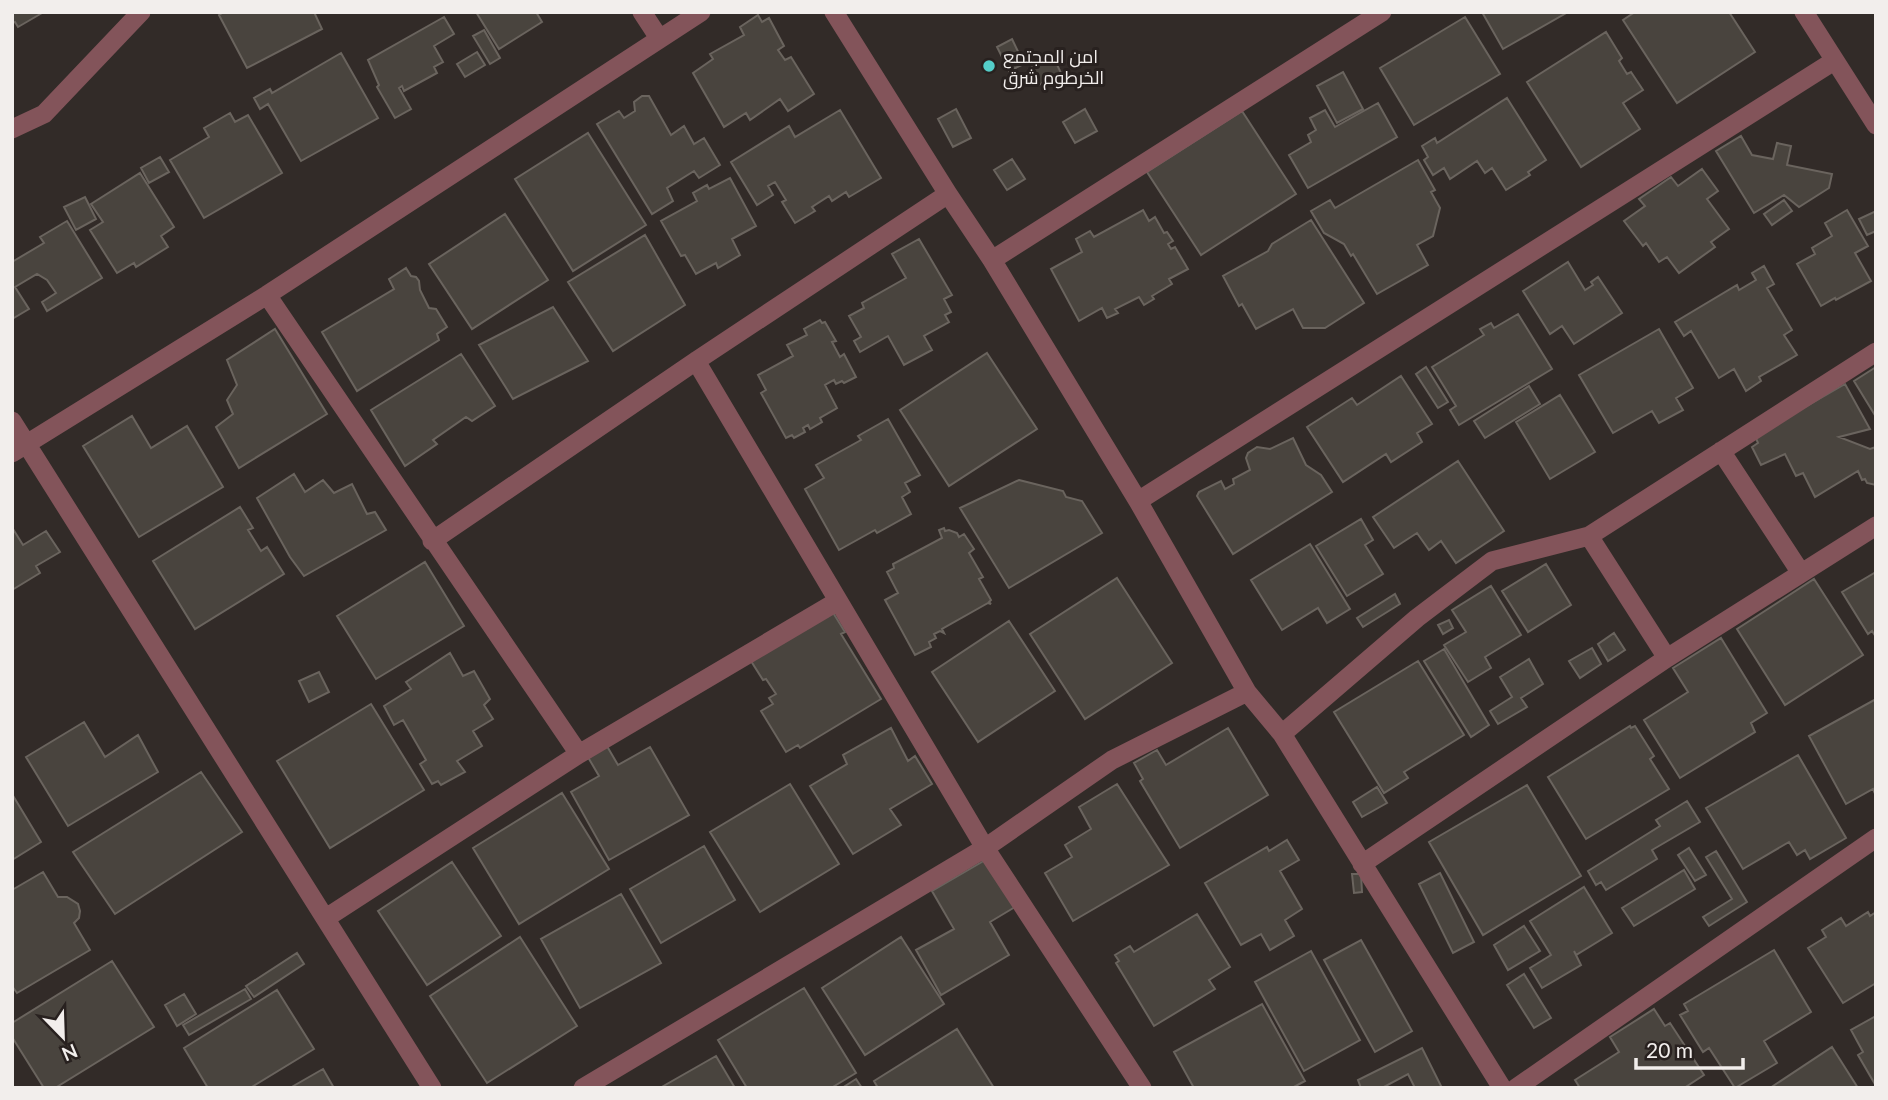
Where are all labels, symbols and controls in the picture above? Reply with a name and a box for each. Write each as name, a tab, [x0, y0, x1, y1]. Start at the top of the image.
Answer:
place label: امن المجتمع الخرطوم شرق	[1003, 45, 1104, 90]
marker: امن المجتمع الخرطوم شرق	[981, 58, 997, 74]
north arrow	[28, 1002, 98, 1072]
scale bar	[1636, 1026, 1743, 1070]
text: 20 m	[1646, 1037, 1693, 1062]
text: N	[59, 1040, 81, 1067]

